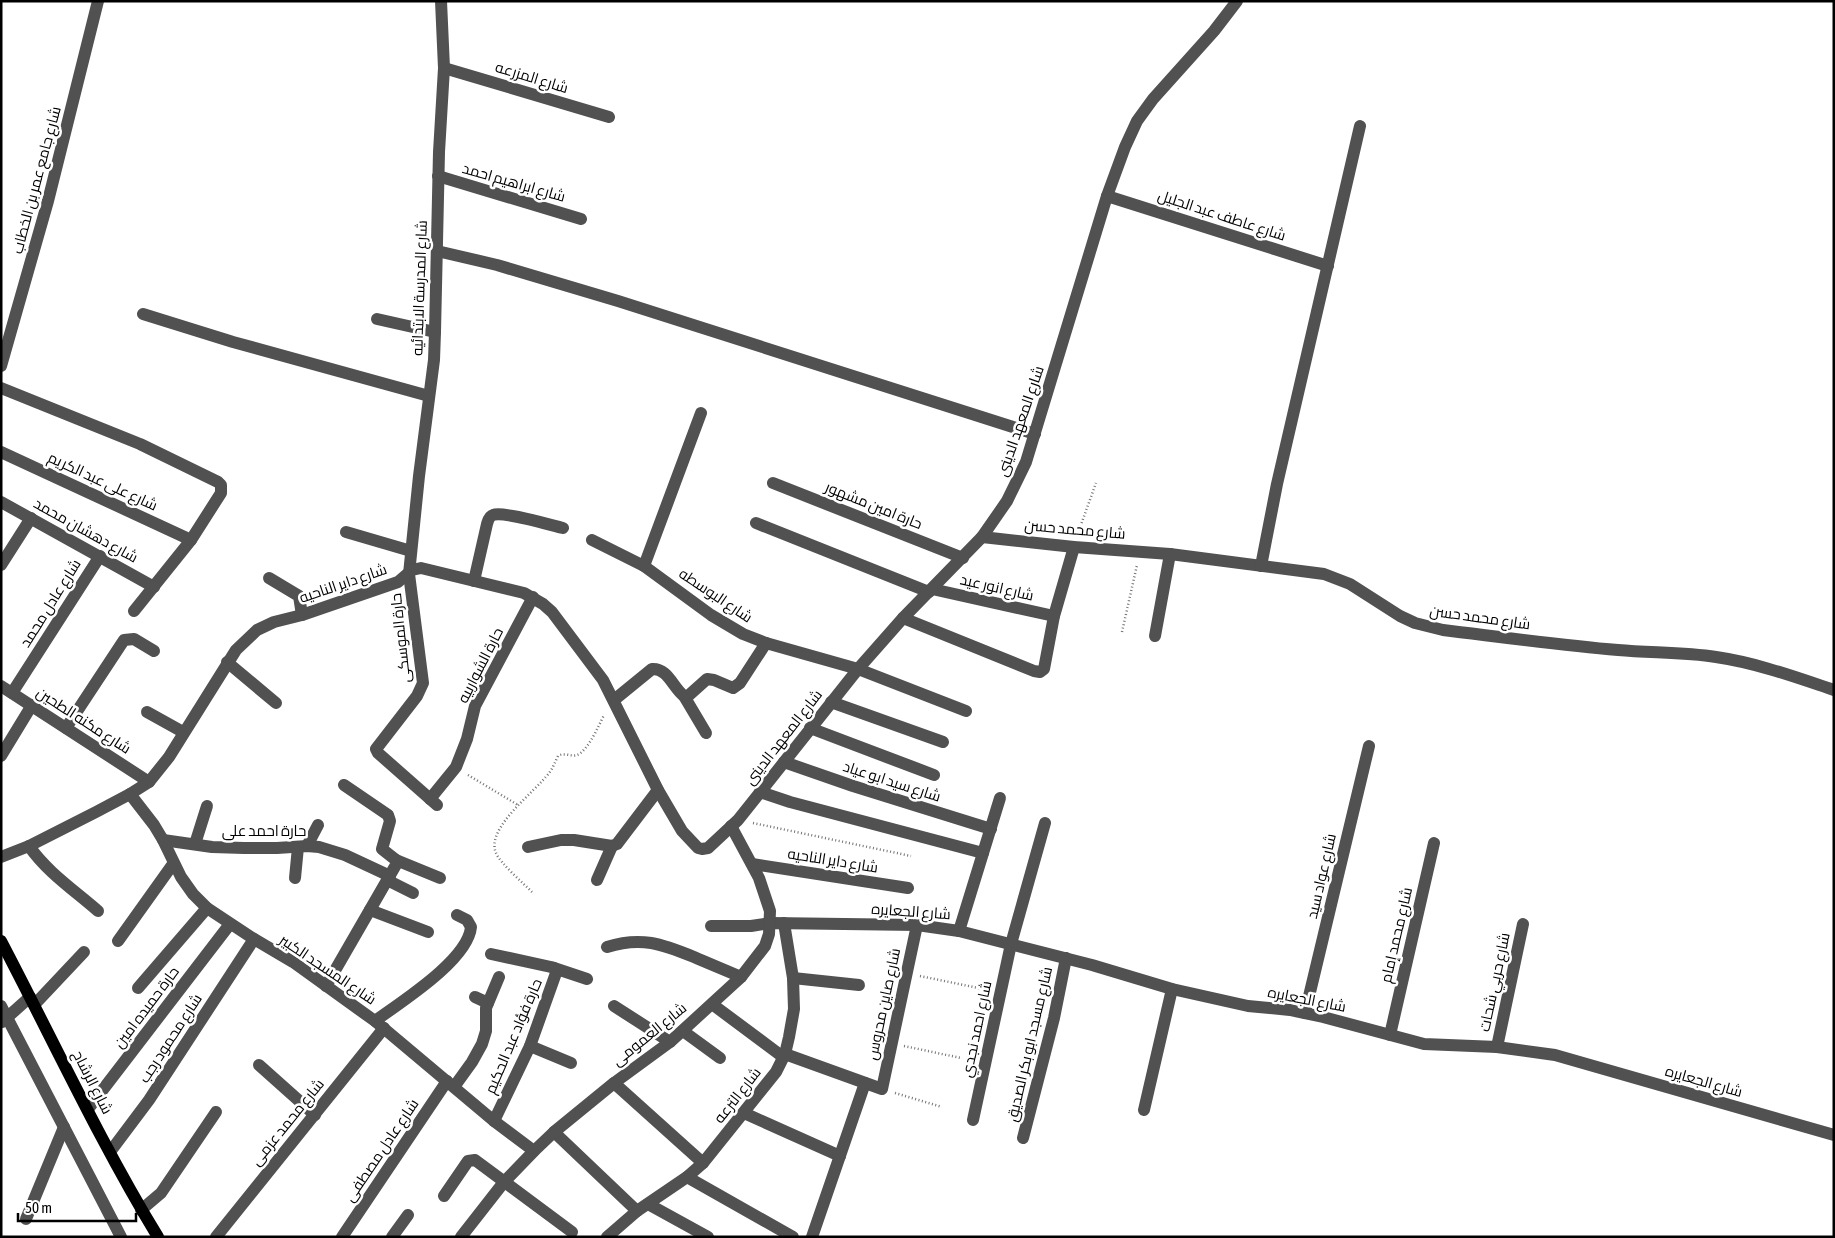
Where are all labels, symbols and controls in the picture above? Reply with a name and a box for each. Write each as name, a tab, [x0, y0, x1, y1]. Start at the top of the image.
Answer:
street label: شارع المزرعه	[493, 58, 571, 99]
street label: شارع جامع عمر بن الخطاب	[8, 104, 67, 256]
street label: شارع ابراهيم احمد	[460, 159, 568, 208]
street label: شارع عاطف عبد الجليل	[1155, 186, 1288, 247]
street label: شارع المدرسة الابتدائيه	[408, 220, 433, 356]
street label: شارع المعهد الدينى	[993, 363, 1050, 479]
street label: شارع على عبد الكريم	[44, 448, 160, 517]
street label: حارة امين مشهور	[821, 477, 925, 534]
street label: شارع دهشان محمد	[29, 494, 141, 568]
street label: شارع محمد حسن	[1023, 516, 1126, 545]
street label: شارع عادل محمد	[16, 556, 86, 652]
street label: شارع داير الناحيه	[297, 560, 390, 609]
street label: شارع البوسطه	[674, 564, 756, 628]
street label: شارع انور عيد	[958, 570, 1036, 607]
street label: حارة الموسكى	[387, 592, 415, 684]
street label: شارع محمد حسن	[1428, 602, 1531, 635]
street label: حارة الشواربيه	[454, 624, 507, 706]
street label: شارع مكنه الطحين	[32, 683, 134, 759]
street label: شارع المعهد الدينى	[741, 686, 828, 790]
street label: شارع سيد ابو عياد	[840, 757, 943, 808]
street label: حارة احمد على	[222, 822, 306, 841]
street label: شارع عواد سيد	[1303, 832, 1342, 921]
street label: شارع داير الناحيه	[786, 844, 879, 879]
street label: شارع محمد إمام	[1377, 886, 1418, 985]
street label: شارع الجعايره	[871, 900, 951, 925]
street label: شارع المسجد الكبير	[274, 930, 380, 1010]
street label: شارع حربي شحات	[1475, 931, 1517, 1034]
street label: شارع صاين محروس	[863, 947, 906, 1062]
street label: حارة حميده امين	[110, 963, 184, 1052]
street label: شارع مسجد ابو بكر الصديق	[1003, 965, 1058, 1124]
street label: حارة فؤاد عبد الحكيم	[481, 976, 547, 1097]
street label: شارع احمد نجدي	[957, 979, 998, 1080]
street label: شارع الجعايره	[1266, 983, 1348, 1018]
street label: شارع محمود رجب	[135, 990, 208, 1087]
street label: شارع العمومى	[608, 999, 691, 1071]
street label: شارع الرشاح	[67, 1047, 116, 1118]
street label: شارع الجعايره	[1663, 1062, 1745, 1103]
street label: شارع الترعه	[710, 1064, 766, 1128]
street label: شارع محمد عزمى	[247, 1075, 329, 1171]
street label: شارع عادل مصطفى	[340, 1095, 424, 1206]
scale bar	[18, 1190, 135, 1222]
text: 50 m	[25, 1199, 52, 1216]

